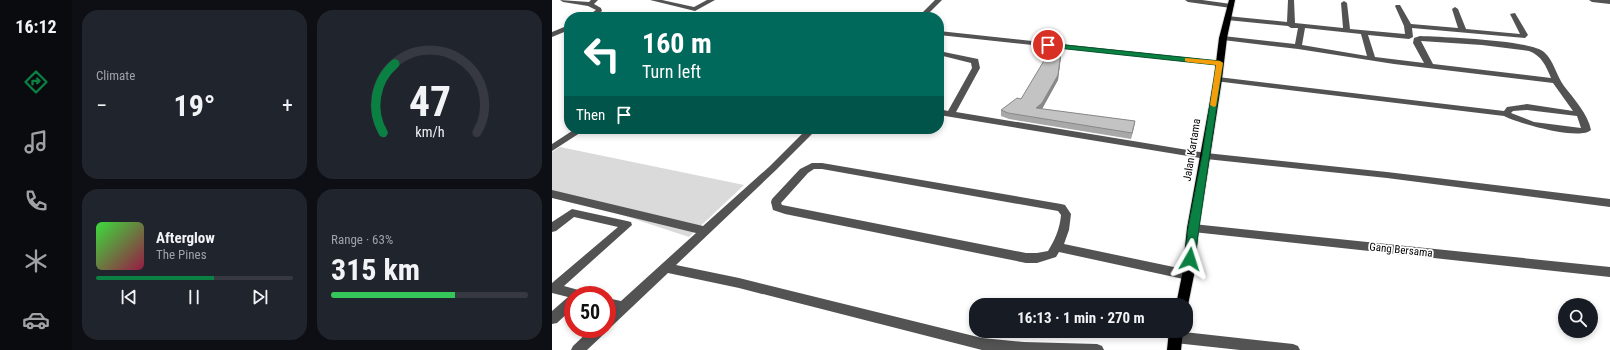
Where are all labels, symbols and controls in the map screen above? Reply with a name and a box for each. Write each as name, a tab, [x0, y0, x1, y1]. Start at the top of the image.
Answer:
text: 16:12	[15, 16, 57, 37]
text: 160 m	[642, 27, 712, 60]
icon: left	[576, 28, 628, 80]
pin	[1031, 28, 1065, 62]
icon: arrive	[1037, 34, 1059, 56]
text: Turn left	[642, 61, 701, 82]
icon: directions	[22, 68, 50, 96]
text: Climate	[96, 68, 135, 83]
text: 47	[408, 76, 451, 125]
text: 19°	[174, 88, 216, 123]
text: −	[96, 93, 107, 118]
text: +	[282, 93, 293, 118]
icon: arrive	[613, 104, 635, 126]
text: Then	[576, 106, 605, 124]
street label: Jalan Kartama	[1181, 118, 1203, 182]
text: km/h	[415, 123, 444, 139]
icon: music	[22, 128, 50, 156]
icon: phone	[22, 187, 50, 215]
text: Afterglow	[156, 229, 215, 247]
text: Range · 63%	[331, 232, 393, 247]
position arrow	[1169, 238, 1211, 280]
street label: Gang Bersama	[1369, 240, 1433, 260]
icon: climate	[22, 247, 50, 275]
text: The Pines	[156, 247, 207, 262]
text: 315 km	[331, 252, 420, 287]
icon: previous	[118, 286, 140, 308]
icon: pause	[183, 286, 205, 308]
icon: next	[249, 286, 271, 308]
speed limit sign: 50	[564, 286, 616, 338]
map controls	[1558, 298, 1598, 338]
button: search	[1558, 298, 1598, 338]
icon: car	[22, 306, 50, 334]
text: 16:13 · 1 min · 270 m	[1017, 309, 1145, 327]

